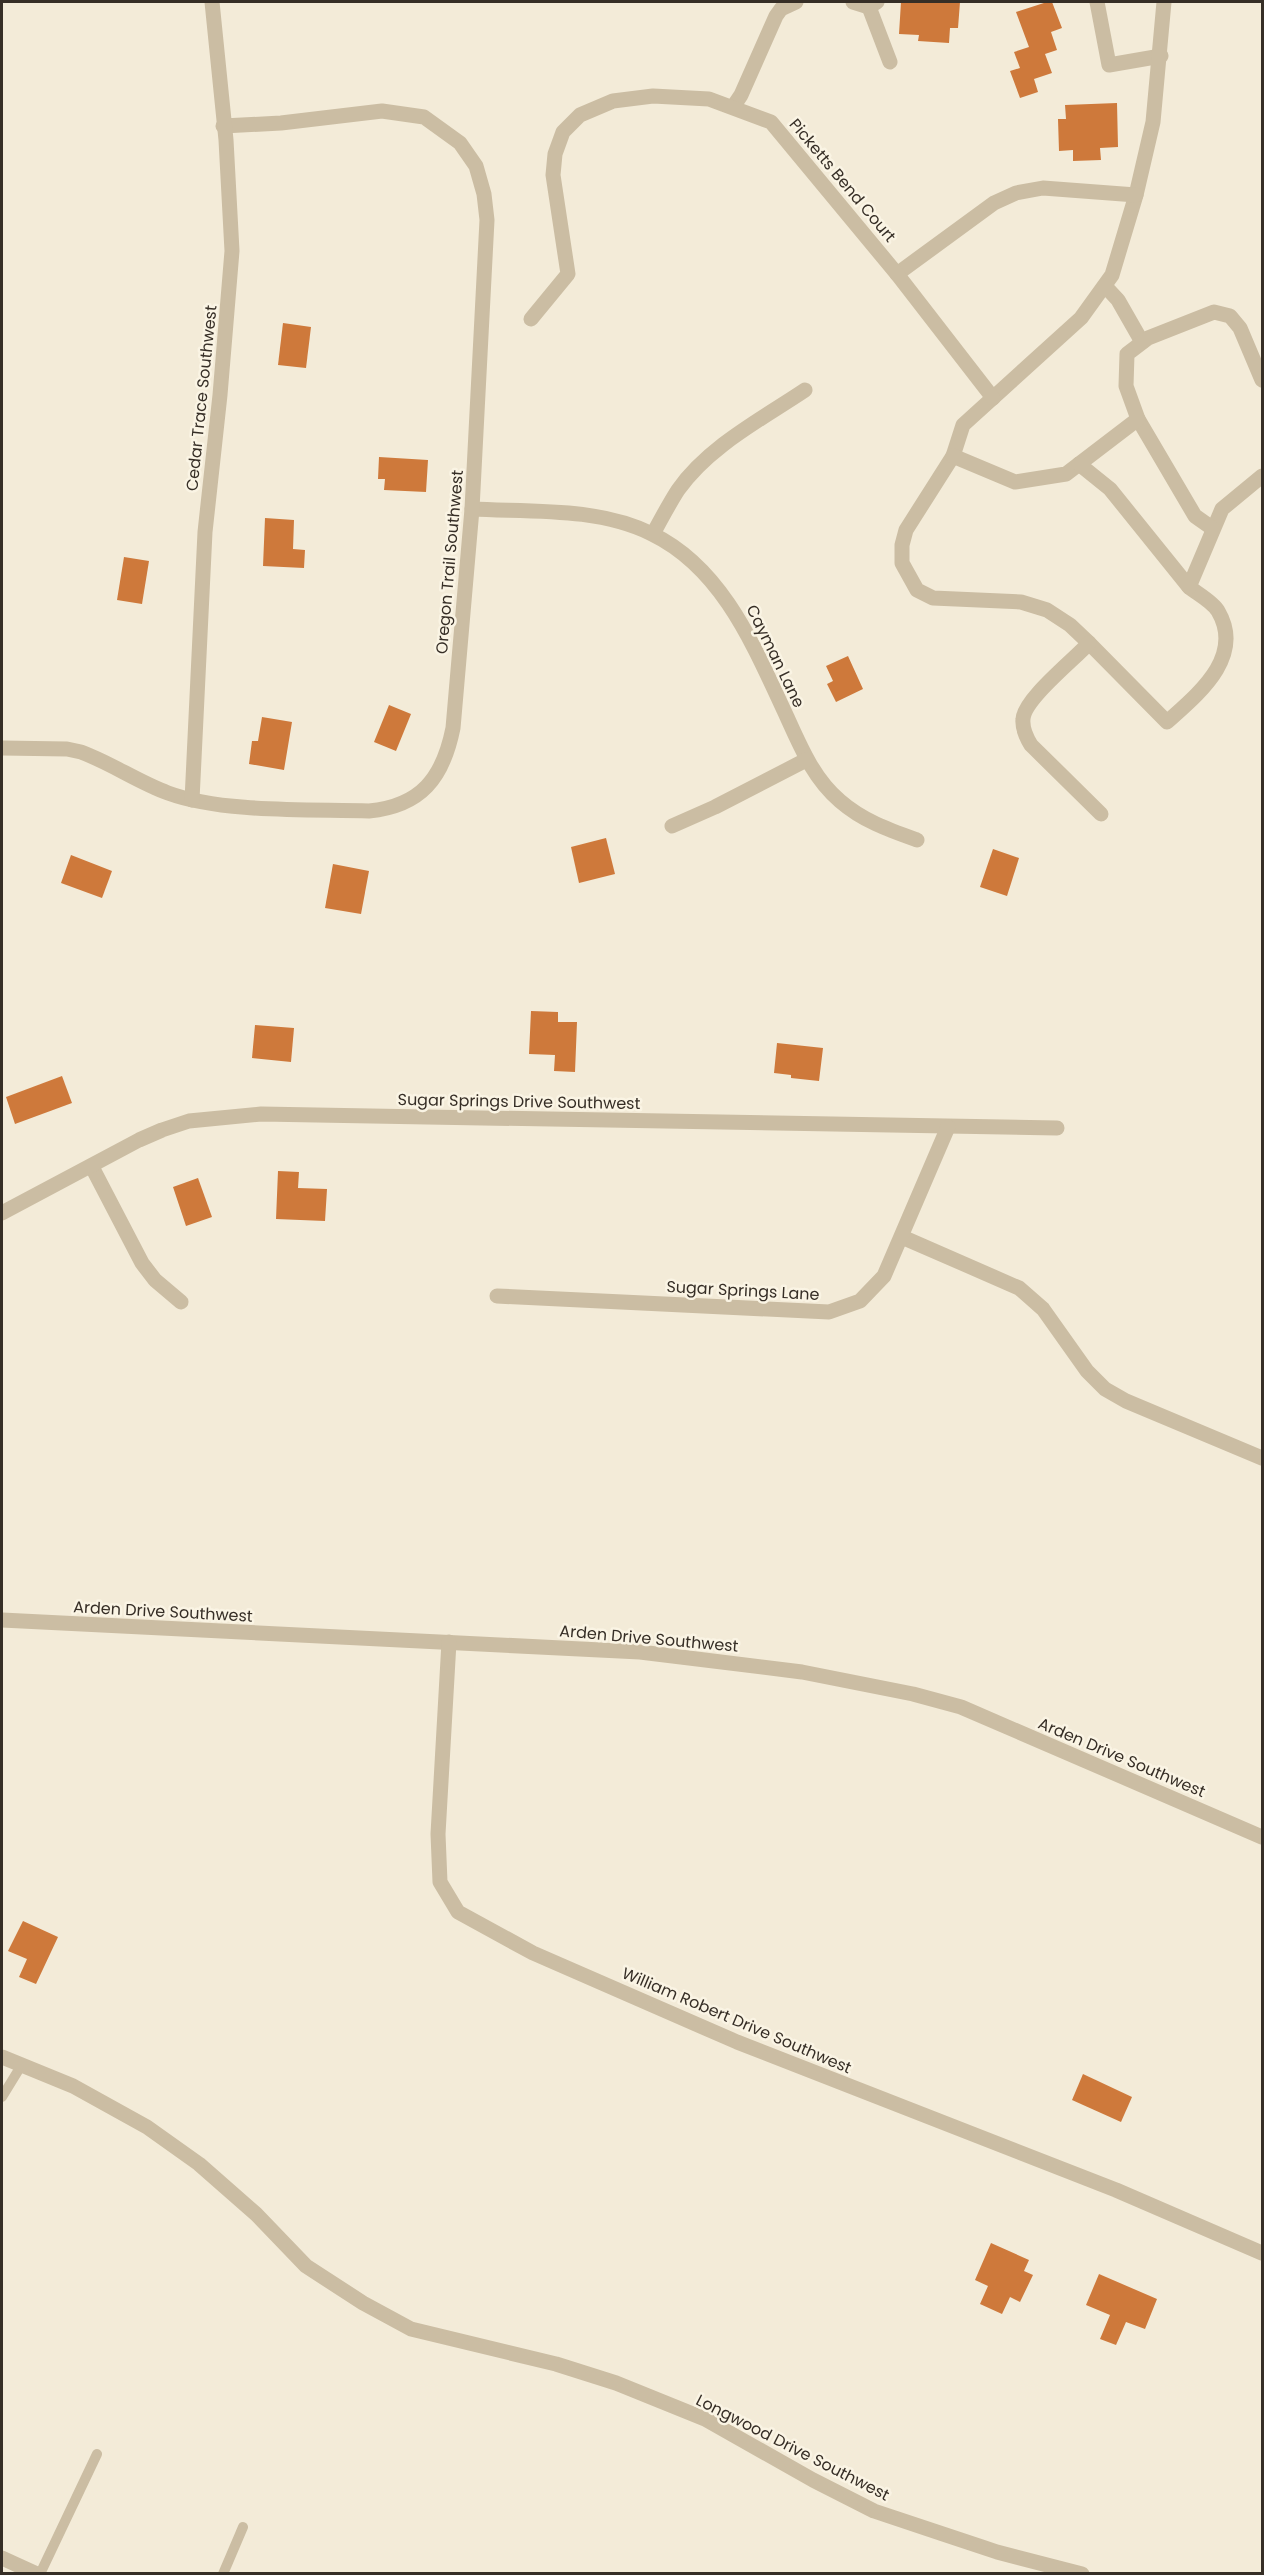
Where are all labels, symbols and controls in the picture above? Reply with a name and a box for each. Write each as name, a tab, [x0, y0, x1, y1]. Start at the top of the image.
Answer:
street label: Picketts Bend Court	[784, 114, 901, 247]
street label: Cedar Trace Southwest	[180, 304, 223, 492]
street label: Oregon Trail Southwest	[430, 469, 469, 655]
street label: Cayman Lane	[741, 601, 810, 712]
street label: Sugar Springs Drive Southwest	[397, 1088, 641, 1115]
street label: Sugar Springs Lane	[666, 1275, 820, 1306]
street label: Arden Drive Southwest	[73, 1595, 253, 1628]
street label: Arden Drive Southwest	[559, 1619, 740, 1658]
street label: Arden Drive Southwest	[1035, 1712, 1209, 1803]
street label: William Robert Drive Southwest	[619, 1962, 855, 2079]
street label: Longwood Drive Southwest	[692, 2389, 894, 2506]

